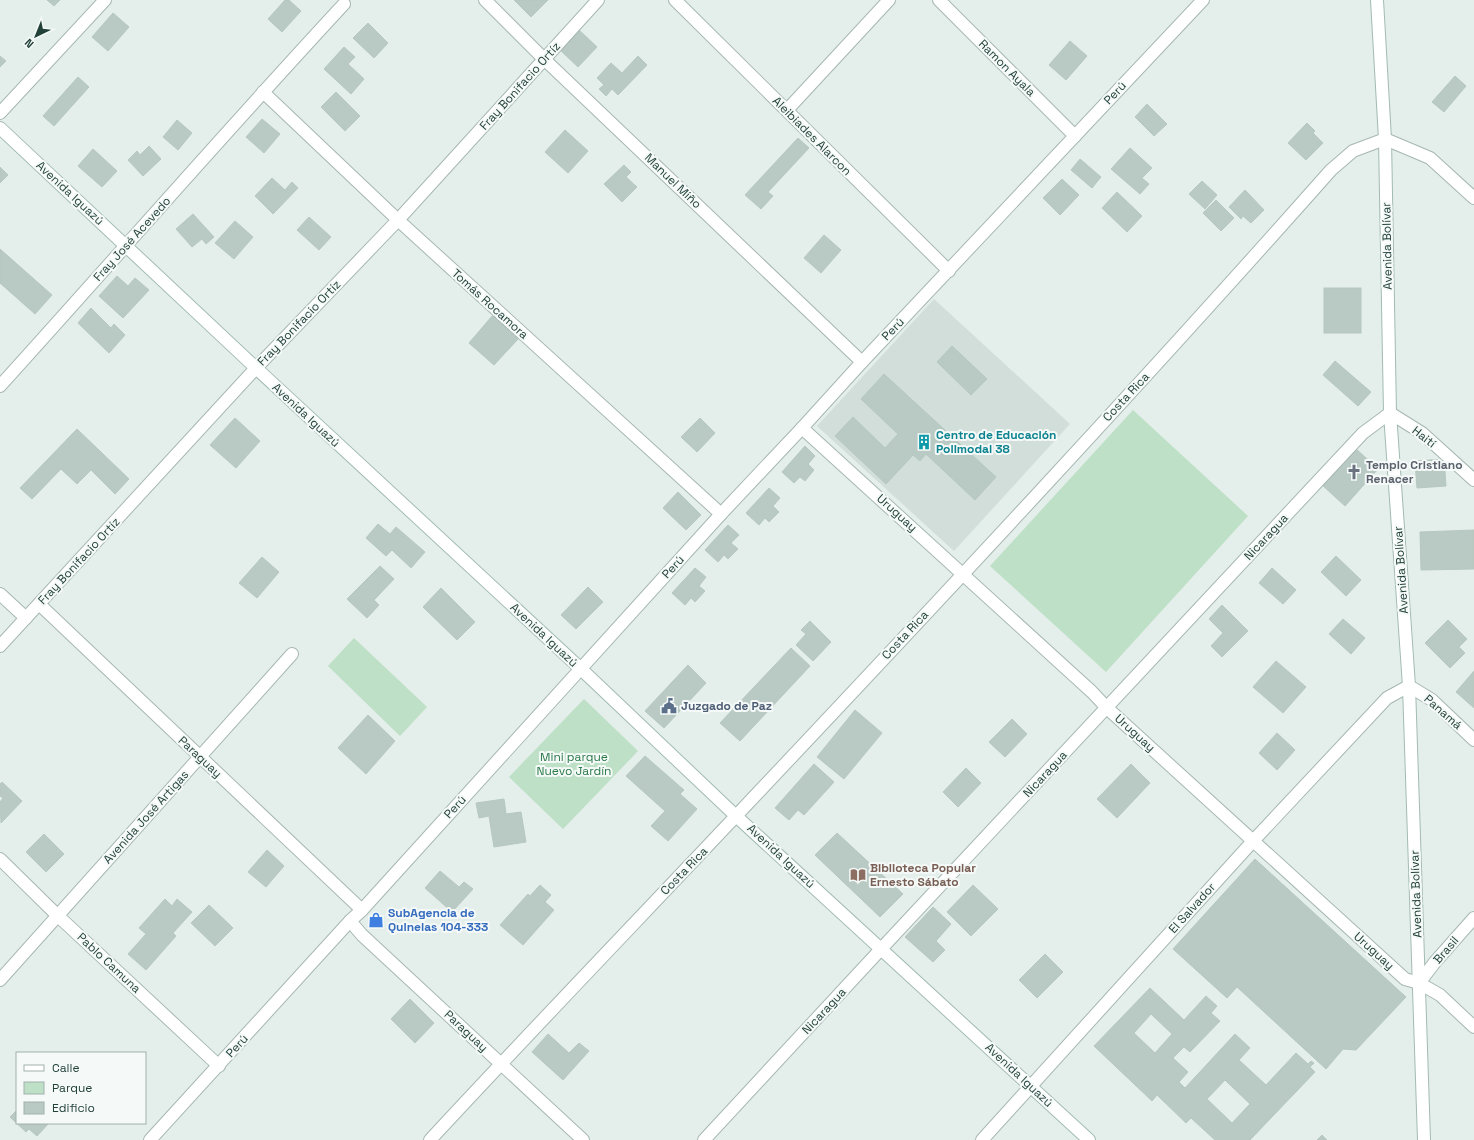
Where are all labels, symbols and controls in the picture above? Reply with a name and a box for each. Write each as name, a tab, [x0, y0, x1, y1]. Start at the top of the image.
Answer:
north arrow	[16, 16, 56, 56]
text: N	[22, 36, 37, 51]
street label: Ramon Ayala	[975, 36, 1039, 100]
street label: Fray Bonifacio Ortíz	[476, 38, 564, 134]
street label: Perú	[1100, 78, 1130, 108]
street label: Aleibiades Alarcon	[769, 93, 855, 179]
street label: Manuel Miño	[641, 150, 705, 212]
street label: Avenida Iguazú	[33, 157, 107, 229]
street label: Fray José Acevedo	[90, 193, 174, 285]
street label: Avenida Bolívar	[1378, 202, 1396, 290]
street label: Tomás Rocamora	[448, 265, 532, 343]
street label: Fray Bonifacio Ortíz	[254, 277, 344, 369]
street label: Perú	[878, 314, 908, 344]
street label: Costa Rica	[1099, 369, 1153, 425]
street label: Avenida Iguazú	[269, 379, 343, 451]
street label: Haití	[1409, 423, 1439, 451]
place label: Centro de Educación Polimodal 38	[936, 427, 1056, 457]
building icon: Centro de Educación Polimodal 38	[915, 433, 933, 451]
place label: Templo Cristiano Renacer	[1366, 457, 1463, 487]
church icon: Templo Cristiano Renacer	[1345, 463, 1363, 481]
street label: Uruguay	[873, 491, 921, 535]
street label: Nicaragua	[1240, 510, 1292, 564]
street label: Fray Bonifacio Ortíz	[34, 514, 124, 608]
street label: Avenida Bolívar	[1390, 525, 1412, 614]
street label: Perú	[658, 552, 688, 582]
street label: Avenida Iguazú	[507, 599, 581, 671]
street label: Costa Rica	[878, 607, 932, 663]
street label: Panamá	[1421, 691, 1465, 733]
public building icon: Juzgado de Paz	[660, 697, 678, 715]
place label: Juzgado de Paz	[681, 698, 772, 714]
street label: Uruguay	[1111, 711, 1159, 755]
street label: Paraguay	[175, 733, 225, 781]
street label: Nicaragua	[1019, 747, 1071, 801]
park label: Mini parque Nuevo Jardín	[537, 749, 611, 779]
street label: Avenida José Artigas	[100, 767, 192, 867]
street label: Perú	[440, 792, 470, 822]
street label: Avenida Iguazú	[744, 820, 818, 892]
street label: Costa Rica	[657, 843, 711, 899]
street label: Avenida Bolívar	[1406, 849, 1426, 938]
place label: Biblioteca Popular Ernesto Sábato	[870, 860, 976, 890]
library icon: Biblioteca Popular Ernesto Sábato	[849, 866, 867, 884]
street label: El Salvador	[1165, 879, 1219, 937]
place label: SubAgencia de Quinelas 104-333	[388, 905, 488, 935]
shop icon: SubAgencia de Quinelas 104-333	[367, 911, 385, 929]
street label: Pablo Camuna	[74, 929, 144, 997]
street label: Uruguay	[1350, 929, 1398, 973]
street label: Brasil	[1430, 933, 1462, 967]
street label: Nicaragua	[798, 984, 850, 1038]
street label: Paraguay	[441, 1007, 491, 1055]
street label: Perú	[222, 1031, 252, 1061]
street label: Avenida Iguazú	[982, 1039, 1056, 1111]
legend	[16, 1052, 146, 1124]
text: Calle	[52, 1060, 80, 1076]
text: Parque	[52, 1080, 92, 1096]
text: Edificio	[52, 1100, 95, 1116]

